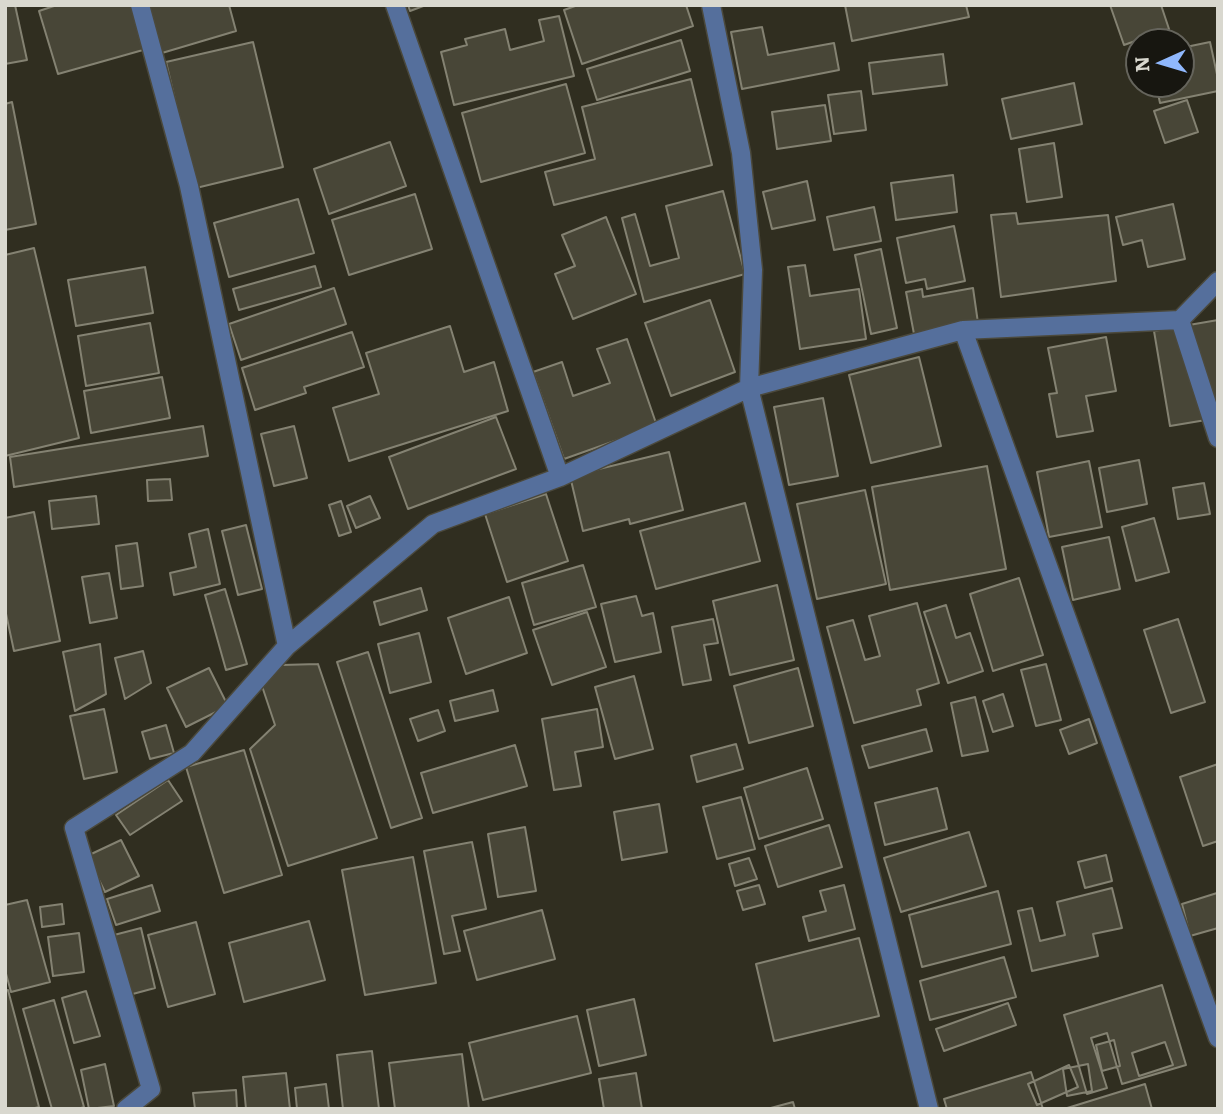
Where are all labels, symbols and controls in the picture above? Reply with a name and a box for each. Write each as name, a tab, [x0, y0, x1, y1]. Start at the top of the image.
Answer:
north arrow	[1125, 28, 1195, 98]
text: N	[1127, 55, 1156, 73]

